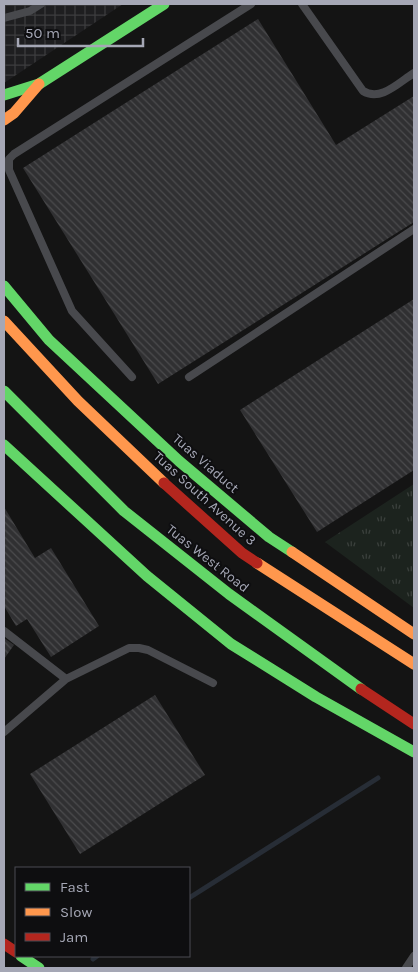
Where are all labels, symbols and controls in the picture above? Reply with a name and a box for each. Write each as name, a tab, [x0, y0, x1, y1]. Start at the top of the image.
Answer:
scale bar	[18, 15, 142, 47]
text: 50 m	[25, 24, 60, 42]
street label: Tuas Viaduct	[169, 430, 242, 497]
street label: Tuas South Avenue 3	[150, 448, 259, 549]
street label: Tuas West Road	[163, 521, 252, 596]
legend	[15, 867, 190, 957]
text: Fast	[60, 878, 90, 896]
text: Slow	[60, 903, 92, 921]
text: Jam	[60, 928, 88, 946]

